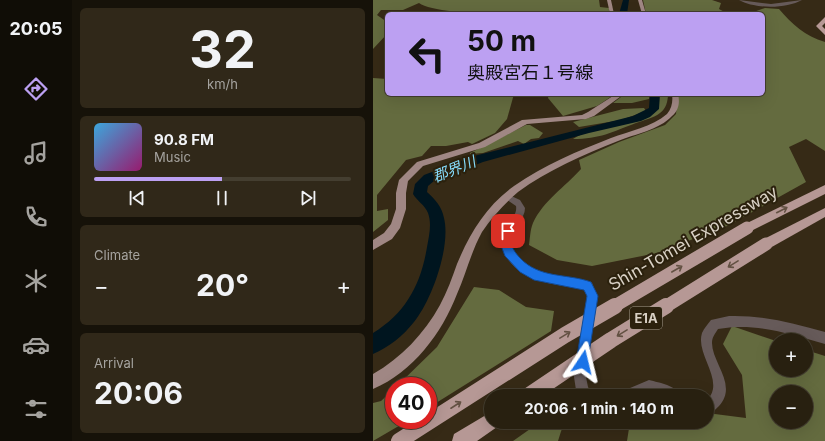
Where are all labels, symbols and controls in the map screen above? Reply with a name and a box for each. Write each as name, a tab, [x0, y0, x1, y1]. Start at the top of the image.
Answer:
text: 20:05	[9, 18, 63, 39]
text: 32	[189, 18, 256, 81]
text: 50 m	[467, 24, 536, 58]
icon: left	[401, 28, 453, 80]
text: 奥殿宮石１号線	[467, 62, 593, 83]
icon: directions	[22, 75, 50, 103]
text: km/h	[207, 76, 238, 92]
text: 90.8 FM	[154, 130, 214, 149]
icon: music	[22, 139, 50, 167]
text: Music	[154, 149, 191, 165]
water label: 郡界川	[430, 151, 480, 186]
street label: Shin-Tomei Expressway	[605, 181, 781, 295]
icon: previous	[126, 187, 148, 209]
icon: pause	[211, 187, 233, 209]
icon: next	[297, 187, 319, 209]
icon: phone	[22, 203, 50, 231]
one-way arrow	[776, 206, 788, 213]
pin	[491, 214, 525, 248]
icon: arrive	[497, 220, 519, 242]
text: Climate	[94, 247, 140, 263]
one-way arrow	[727, 261, 739, 269]
one-way arrow	[671, 264, 683, 272]
icon: climate	[22, 267, 50, 295]
text: 20°	[196, 267, 249, 303]
text: −	[94, 273, 109, 299]
text: +	[336, 273, 351, 299]
road number: E1A	[630, 307, 662, 329]
one-way arrow	[617, 329, 628, 337]
one-way arrow	[559, 330, 571, 338]
icon: car	[22, 331, 50, 359]
map controls	[769, 333, 813, 429]
button: +	[769, 333, 813, 377]
position arrow	[562, 341, 604, 383]
text: Arrival	[94, 355, 134, 371]
text: 20:06	[94, 375, 183, 411]
speed limit sign: 40	[385, 377, 437, 429]
button: −	[769, 385, 813, 429]
icon: filters	[22, 395, 50, 423]
text: 20:06 · 1 min · 140 m	[524, 399, 674, 418]
one-way arrow	[450, 400, 462, 408]

